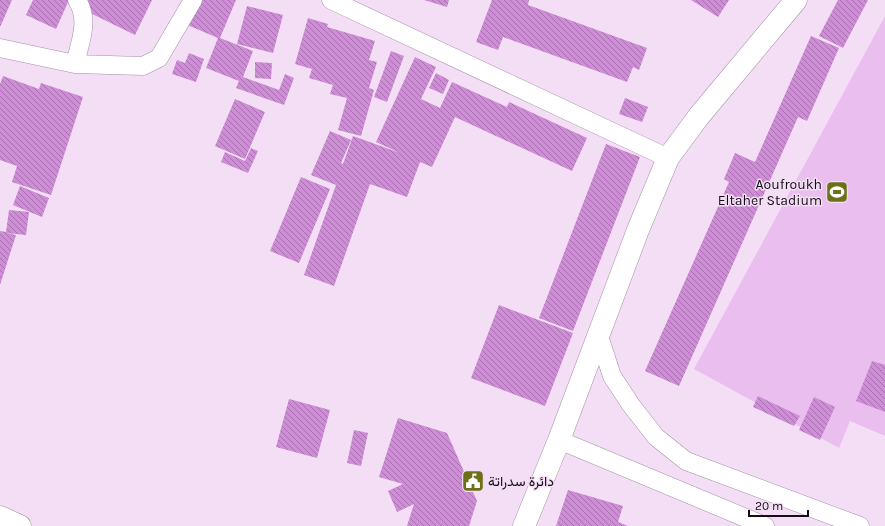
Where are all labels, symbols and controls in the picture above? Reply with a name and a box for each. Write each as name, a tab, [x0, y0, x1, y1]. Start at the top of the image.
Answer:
place label: Aoufroukh Eltaher Stadium	[718, 176, 822, 209]
sports icon: Aoufroukh Eltaher Stadium	[824, 179, 850, 205]
public building icon: دائرة سدراتة	[460, 468, 486, 494]
place label: دائرة سدراتة	[488, 473, 554, 490]
scale bar	[749, 492, 808, 518]
text: 20 m	[755, 499, 783, 513]

